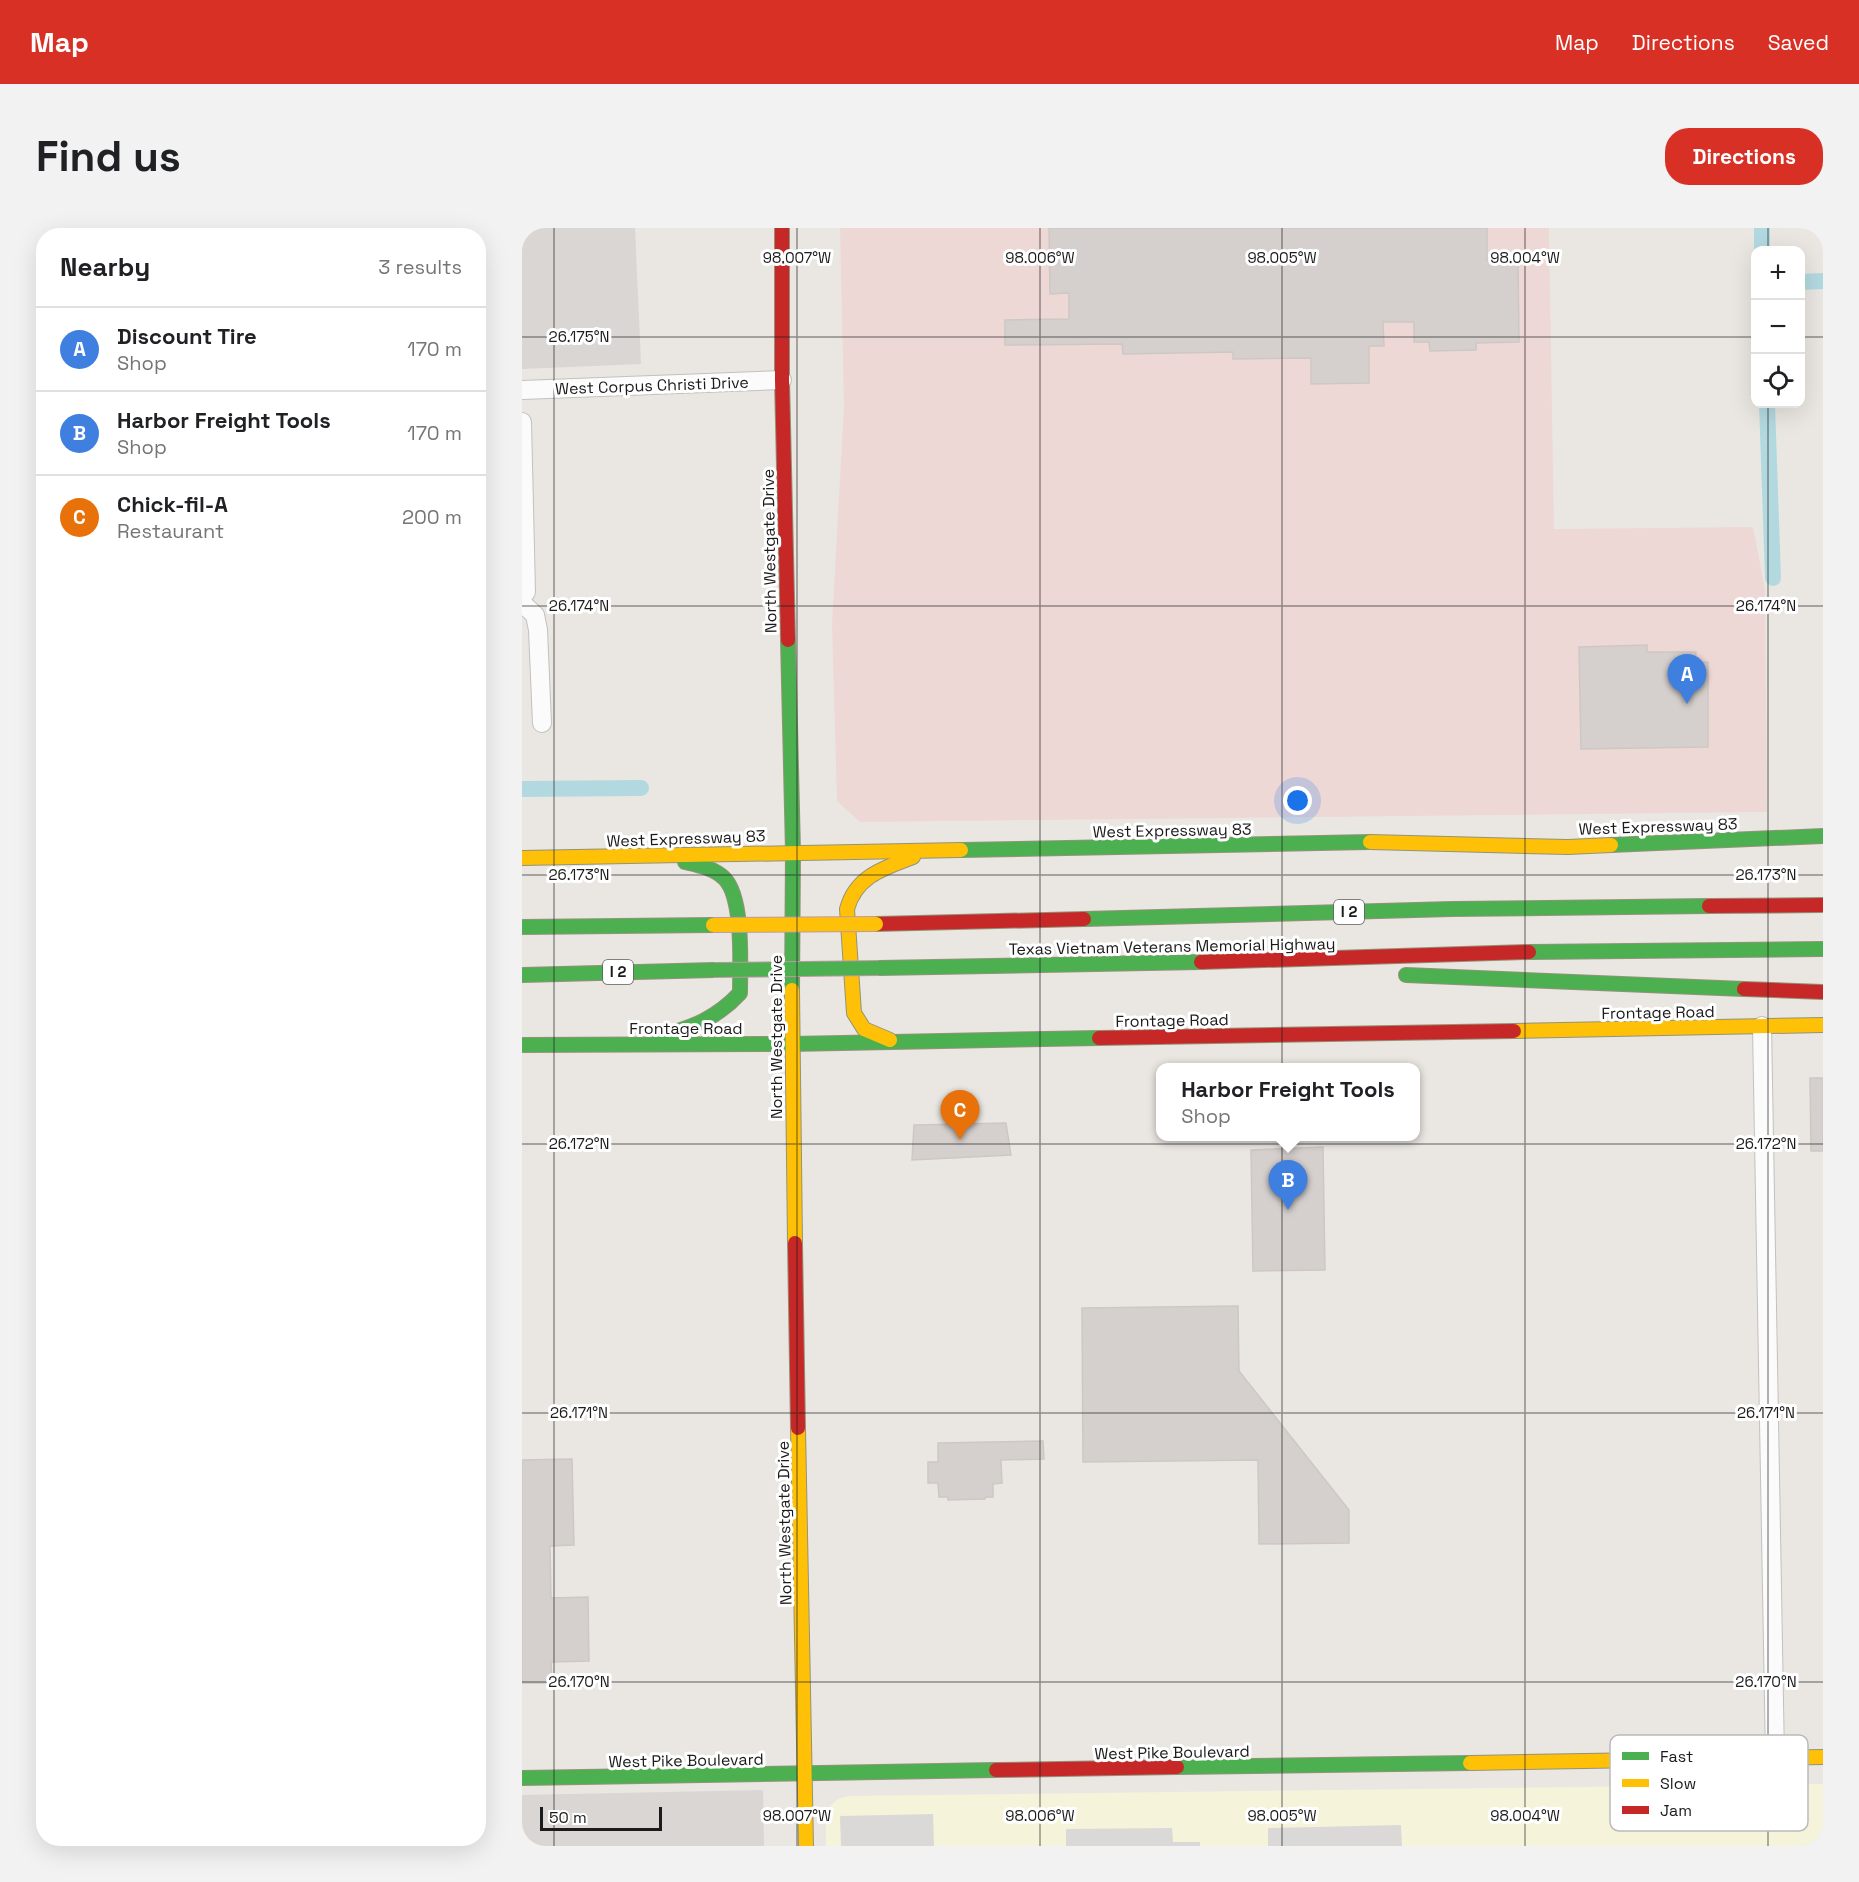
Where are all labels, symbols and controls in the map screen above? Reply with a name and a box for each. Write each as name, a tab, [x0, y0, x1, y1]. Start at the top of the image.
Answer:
text: Map	[30, 24, 89, 60]
text: Map	[1555, 29, 1599, 56]
text: Directions	[1632, 29, 1735, 56]
text: Saved	[1768, 29, 1829, 56]
button: Directions	[1665, 128, 1823, 185]
text: Find us	[36, 130, 181, 183]
map controls	[1751, 246, 1805, 408]
button: +	[1751, 246, 1805, 300]
text: 98.007°W	[763, 248, 831, 267]
text: 98.006°W	[1005, 248, 1075, 267]
text: 98.005°W	[1247, 248, 1317, 267]
text: 98.004°W	[1490, 248, 1560, 267]
text: Nearby	[60, 250, 150, 284]
text: 3 results	[378, 254, 462, 280]
button: −	[1751, 300, 1805, 354]
text: Discount Tire	[117, 322, 257, 350]
text: 26.175°N	[549, 327, 609, 346]
text: A	[73, 336, 86, 362]
text: 170 m	[407, 336, 462, 362]
text: Shop	[117, 350, 167, 376]
button: locate	[1751, 354, 1805, 408]
street label: West Corpus Christi Drive	[555, 372, 749, 399]
text: Harbor Freight Tools	[117, 406, 331, 434]
text: B	[73, 420, 86, 446]
text: 170 m	[407, 420, 462, 446]
text: Shop	[117, 434, 167, 460]
street label: North Westgate Drive	[758, 469, 781, 633]
text: Chick-fil-A	[117, 490, 228, 518]
text: C	[73, 504, 86, 530]
text: 200 m	[402, 504, 462, 530]
text: Restaurant	[117, 518, 224, 544]
text: 26.174°N	[549, 596, 609, 615]
text: 26.174°N	[1736, 596, 1796, 615]
pin: A	[1668, 654, 1706, 704]
your location	[1283, 786, 1312, 815]
street label: West Expressway 83	[1578, 813, 1738, 840]
street label: West Expressway 83	[1092, 819, 1252, 842]
street label: West Expressway 83	[606, 825, 766, 852]
text: 26.173°N	[549, 865, 609, 884]
text: 26.173°N	[1736, 865, 1796, 884]
road number: I 2	[1334, 900, 1364, 924]
street label: Texas Vietnam Veterans Memorial Highway	[1008, 933, 1336, 960]
street label: North Westgate Drive	[766, 955, 787, 1119]
road number: I 2	[603, 960, 633, 984]
street label: Frontage Road	[1601, 1001, 1715, 1024]
street label: Frontage Road	[1115, 1009, 1229, 1032]
street label: Frontage Road	[629, 1018, 743, 1039]
popup	[1156, 1063, 1420, 1141]
text: Harbor Freight Tools	[1181, 1075, 1395, 1103]
pin: C	[940, 1090, 980, 1140]
text: Shop	[1181, 1103, 1231, 1129]
text: 26.172°N	[549, 1134, 609, 1153]
text: 26.172°N	[1736, 1134, 1796, 1153]
pin: B	[1268, 1160, 1308, 1210]
text: 26.171°N	[550, 1403, 608, 1422]
text: 26.171°N	[1737, 1403, 1795, 1422]
street label: North Westgate Drive	[773, 1441, 796, 1605]
text: 26.170°N	[548, 1672, 610, 1691]
text: 26.170°N	[1735, 1672, 1797, 1691]
legend	[1610, 1735, 1808, 1831]
street label: West Pike Boulevard	[1094, 1741, 1250, 1764]
text: Fast	[1660, 1746, 1693, 1767]
street label: West Pike Boulevard	[608, 1749, 764, 1772]
text: Slow	[1660, 1773, 1696, 1794]
text: Jam	[1660, 1800, 1692, 1821]
scale bar	[540, 1804, 662, 1832]
text: 98.007°W	[763, 1806, 831, 1825]
text: 98.006°W	[1005, 1806, 1075, 1825]
text: 98.005°W	[1247, 1806, 1317, 1825]
text: 98.004°W	[1490, 1806, 1560, 1825]
text: 50 m	[549, 1807, 587, 1828]

